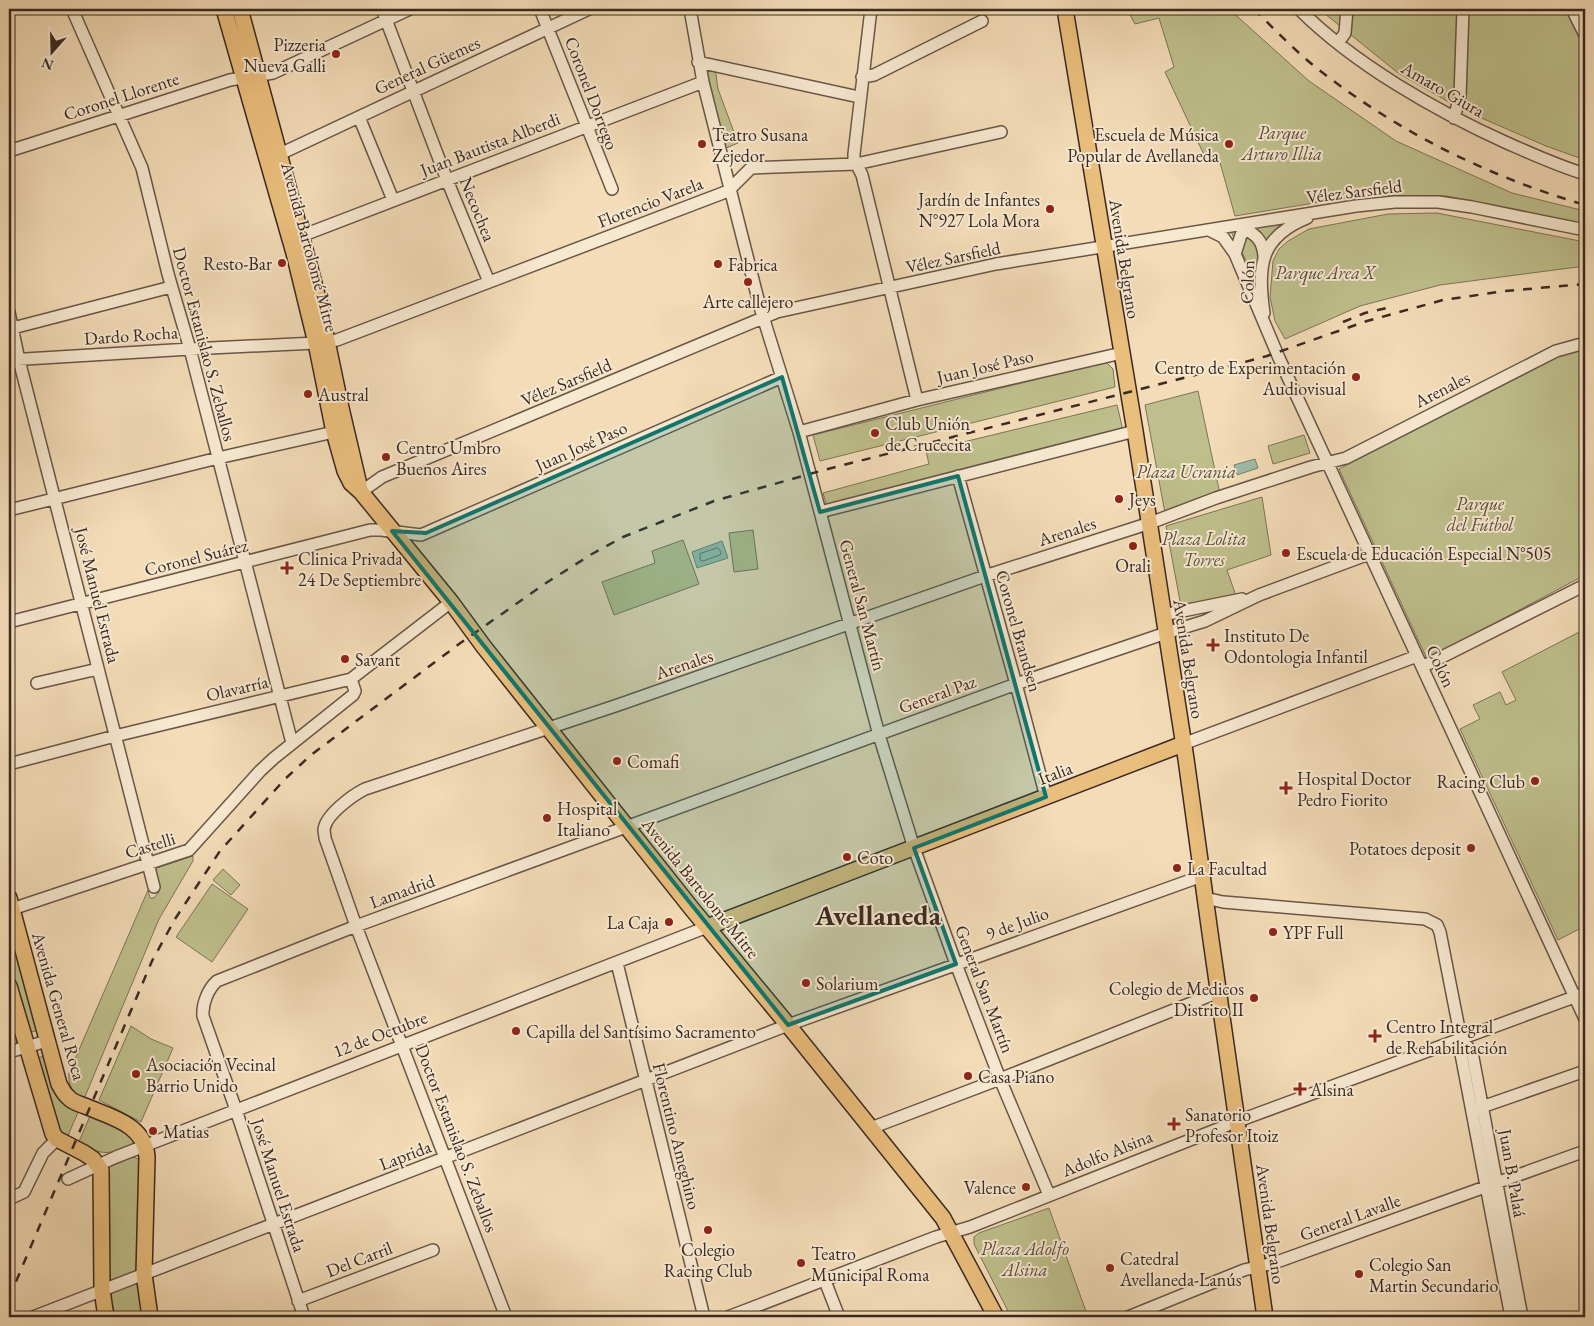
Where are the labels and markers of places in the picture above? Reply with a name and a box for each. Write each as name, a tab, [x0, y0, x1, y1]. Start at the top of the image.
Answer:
place label: Pizzeria Nueva Galli	[243, 33, 327, 77]
marker: Pizzeria Nueva Galli	[330, 48, 342, 60]
place label: Teatro Susana Zejedor	[712, 123, 809, 167]
place label: Escuela de Música Popular de Avellaneda	[1067, 123, 1220, 167]
marker: Teatro Susana Zejedor	[696, 138, 708, 150]
marker: Escuela de Música Popular de Avellaneda	[1223, 138, 1235, 150]
place label: Jardín de Infantes N°927 Lola Mora	[916, 188, 1041, 232]
marker: Jardín de Infantes N°927 Lola Mora	[1044, 203, 1056, 215]
place label: Resto-Bar	[203, 252, 272, 275]
place label: Fabrica	[728, 253, 779, 276]
marker: Resto-Bar	[276, 257, 288, 269]
marker: Fabrica	[712, 258, 724, 270]
marker: Arte callejero	[742, 276, 754, 288]
place label: Arte callejero	[702, 290, 793, 313]
place label: Centro de Experimentación Audiovisual	[1155, 356, 1346, 400]
marker: Centro de Experimentación Audiovisual	[1350, 371, 1362, 383]
place label: Austral	[317, 383, 369, 406]
marker: Austral	[302, 388, 314, 400]
place label: Club Unión de Crucecita	[885, 412, 972, 456]
marker: Club Unión de Crucecita	[869, 427, 881, 439]
place label: Centro Umbro Buenos Aires	[396, 436, 501, 480]
marker: Centro Umbro Buenos Aires	[380, 451, 392, 463]
place label: Jeys	[1127, 488, 1156, 511]
marker: Jeys	[1113, 493, 1125, 505]
marker: Orali	[1127, 540, 1139, 552]
place label: Escuela de Educación Especial N°505	[1296, 542, 1551, 565]
place label: Clinica Privada 24 De Septiembre	[298, 547, 421, 591]
marker: Escuela de Educación Especial N°505	[1280, 547, 1292, 559]
place label: Orali	[1115, 554, 1151, 577]
marker: Clinica Privada 24 De Septiembre	[280, 561, 294, 575]
place label: Instituto De Odontologia Infantil	[1224, 624, 1368, 668]
marker: Instituto De Odontologia Infantil	[1206, 638, 1220, 652]
place label: Savant	[355, 648, 400, 671]
marker: Savant	[339, 653, 351, 665]
place label: Comafi	[627, 750, 679, 773]
marker: Comafi	[611, 755, 623, 767]
place label: Hospital Doctor Pedro Fiorito	[1297, 767, 1411, 811]
place label: Racing Club	[1436, 770, 1525, 793]
marker: Racing Club	[1529, 775, 1541, 787]
marker: Hospital Doctor Pedro Fiorito	[1279, 781, 1293, 795]
place label: Hospital Italiano	[557, 797, 617, 841]
marker: Hospital Italiano	[541, 812, 553, 824]
place label: Potatoes deposit	[1349, 837, 1461, 860]
marker: Potatoes deposit	[1465, 842, 1477, 854]
place label: Coto	[857, 846, 893, 869]
marker: Coto	[841, 851, 853, 863]
place label: La Facultad	[1187, 857, 1268, 880]
marker: La Facultad	[1171, 862, 1183, 874]
place label: La Caja	[607, 911, 660, 934]
marker: La Caja	[663, 916, 675, 928]
place label: YPF Full	[1283, 921, 1344, 944]
marker: YPF Full	[1267, 926, 1279, 938]
place label: Solarium	[816, 972, 878, 995]
marker: Solarium	[800, 977, 812, 989]
place label: Colegio de Medicos Distrito II	[1109, 977, 1244, 1021]
marker: Colegio de Medicos Distrito II	[1248, 992, 1260, 1004]
place label: Centro Integral de Rehabilitación	[1386, 1015, 1508, 1059]
place label: Capilla del Santísimo Sacramento	[526, 1020, 756, 1043]
marker: Capilla del Santísimo Sacramento	[510, 1025, 522, 1037]
marker: Centro Integral de Rehabilitación	[1368, 1029, 1382, 1043]
place label: Asociación Vecinal Barrio Unido	[145, 1053, 276, 1097]
place label: Casa Piano	[978, 1065, 1055, 1088]
marker: Asociación Vecinal Barrio Unido	[130, 1068, 142, 1080]
marker: Casa Piano	[962, 1070, 974, 1082]
place label: Alsina	[1309, 1078, 1355, 1101]
marker: Alsina	[1294, 1083, 1306, 1095]
place label: Sanatorio Profesor Itoiz	[1185, 1103, 1279, 1147]
marker: Sanatorio Profesor Itoiz	[1167, 1117, 1181, 1131]
place label: Matias	[163, 1120, 209, 1143]
marker: Matias	[147, 1125, 159, 1137]
place label: Valence	[964, 1176, 1016, 1199]
marker: Valence	[1020, 1181, 1032, 1193]
marker: Colegio Racing Club	[702, 1224, 714, 1236]
place label: Colegio Racing Club	[664, 1238, 752, 1282]
place label: Teatro Municipal Roma	[811, 1242, 930, 1286]
place label: Catedral Avellaneda-Lanús	[1119, 1247, 1242, 1291]
place label: Colegio San Martin Secundario	[1369, 1253, 1498, 1297]
marker: Teatro Municipal Roma	[795, 1257, 807, 1269]
marker: Catedral Avellaneda-Lanús	[1104, 1262, 1116, 1274]
marker: Colegio San Martin Secundario	[1353, 1268, 1365, 1280]

